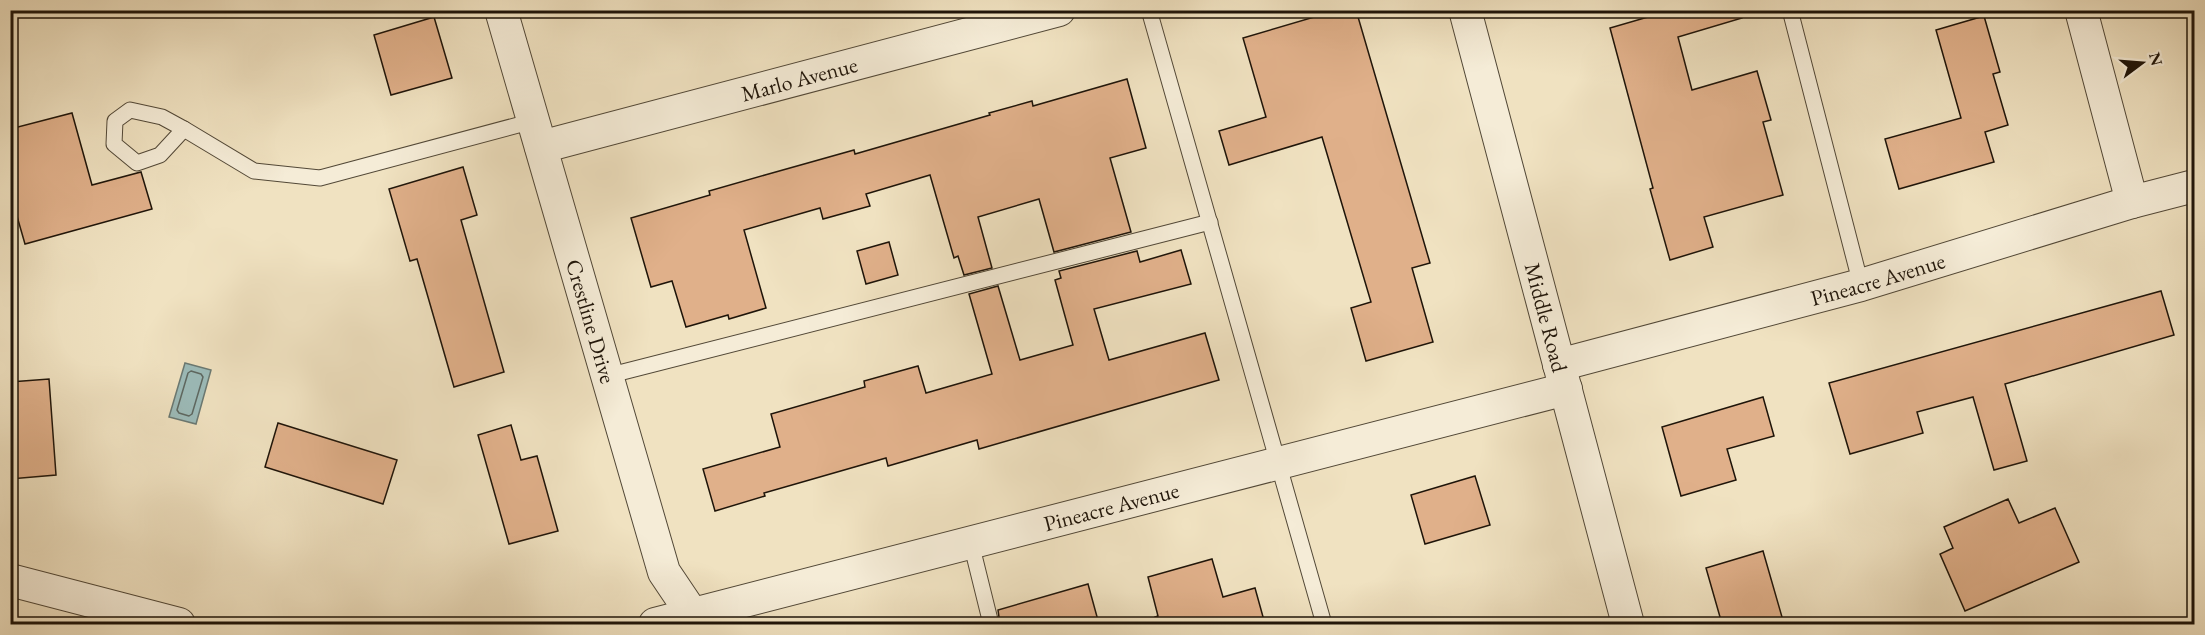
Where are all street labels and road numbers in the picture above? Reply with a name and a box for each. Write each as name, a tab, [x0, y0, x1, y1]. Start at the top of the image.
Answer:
street label: Marlo Avenue	[738, 49, 861, 108]
street label: Pineacre Avenue	[1807, 246, 1949, 312]
street label: Crestline Drive	[560, 256, 623, 387]
street label: Middle Road	[1518, 260, 1575, 376]
street label: Pineacre Avenue	[1040, 475, 1182, 538]

